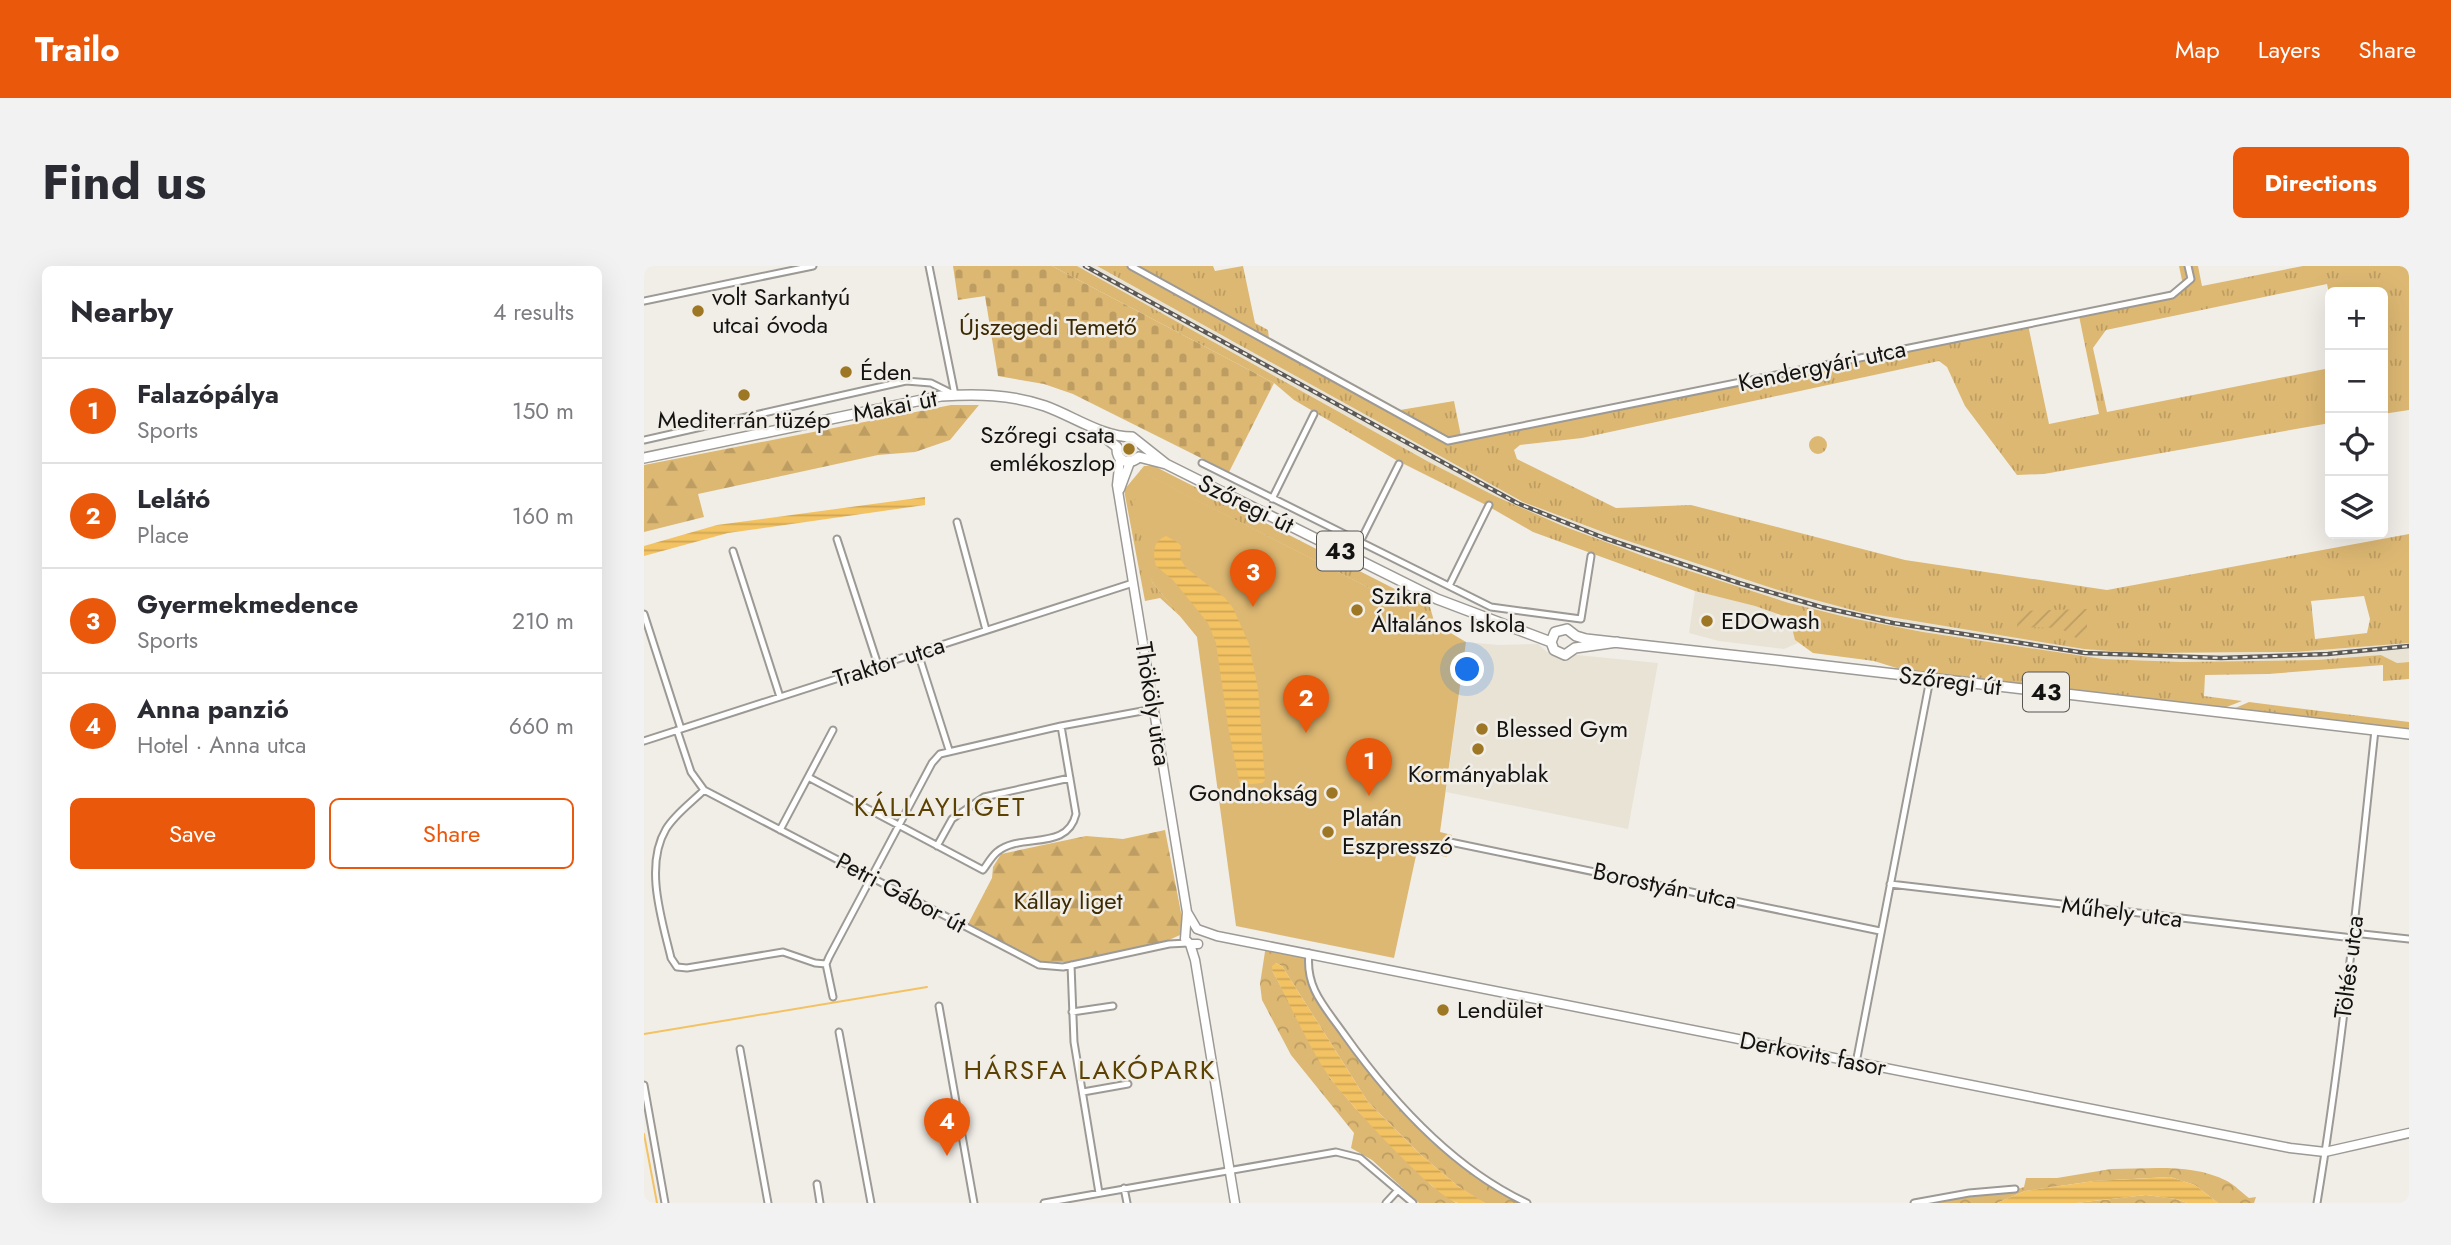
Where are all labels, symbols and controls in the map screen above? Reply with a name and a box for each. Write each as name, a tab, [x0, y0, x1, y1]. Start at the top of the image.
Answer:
text: Trailo	[35, 26, 120, 73]
text: Map	[2175, 32, 2220, 67]
text: Layers	[2258, 32, 2320, 67]
text: Share	[2358, 32, 2416, 67]
text: Find us	[42, 147, 206, 217]
button: Directions	[2233, 147, 2409, 218]
place label: volt Sarkantyú utcai óvoda	[712, 279, 850, 342]
map controls	[2325, 287, 2388, 539]
button: +	[2325, 287, 2388, 350]
text: Nearby	[70, 290, 173, 333]
text: 4 results	[493, 295, 574, 329]
marker: volt Sarkantyú utcai óvoda	[690, 303, 706, 319]
park label: Újszegedi Temető	[959, 309, 1137, 344]
street label: Kendergyári utca	[1735, 331, 1909, 400]
button: −	[2325, 350, 2388, 413]
place label: Éden	[860, 354, 912, 389]
marker: Éden	[838, 364, 854, 380]
text: Falazópálya	[137, 375, 279, 413]
street label: Makai út	[850, 380, 940, 431]
marker: Mediterrán tüzép	[736, 387, 752, 403]
text: 1	[87, 394, 99, 428]
text: 150 m	[512, 394, 574, 428]
place label: Mediterrán tüzép	[658, 402, 830, 437]
text: Sports	[137, 413, 198, 447]
button: locate	[2325, 413, 2388, 476]
place label: Szőregi csata emlékoszlop	[980, 417, 1115, 480]
marker: Szőregi csata emlékoszlop	[1121, 441, 1137, 457]
street label: Szőregi út	[1192, 465, 1300, 542]
button: layers	[2325, 476, 2388, 539]
text: Lelátó	[137, 480, 210, 518]
text: 2	[85, 499, 101, 533]
text: 160 m	[512, 499, 574, 533]
text: Place	[137, 518, 189, 552]
road number: 43	[1317, 532, 1363, 570]
pin: 3	[1230, 549, 1276, 607]
place label: Szikra Általános Iskola	[1371, 578, 1525, 641]
text: Gyermekmedence	[137, 585, 358, 623]
marker: Szikra Általános Iskola	[1349, 602, 1365, 618]
place label: EDOwash	[1721, 603, 1820, 638]
text: 3	[86, 604, 100, 638]
text: 210 m	[512, 604, 574, 638]
marker: EDOwash	[1699, 613, 1715, 629]
text: Sports	[137, 623, 198, 657]
street label: Traktor utca	[829, 627, 949, 696]
street label: Thököly utca	[1126, 640, 1181, 768]
your location	[1450, 652, 1484, 686]
street label: Szőregi út	[1897, 657, 2004, 704]
road number: 43	[2023, 672, 2069, 712]
pin: 2	[1283, 675, 1329, 733]
text: Anna panzió	[137, 690, 289, 728]
text: 4	[85, 709, 101, 743]
text: 660 m	[509, 709, 574, 743]
place label: Blessed Gym	[1496, 711, 1628, 746]
marker: Blessed Gym	[1474, 721, 1490, 737]
text: Hotel · Anna utca	[137, 728, 306, 762]
pin: 1	[1346, 738, 1392, 796]
marker: Kormányablak	[1470, 741, 1486, 757]
place label: Kormányablak	[1408, 756, 1549, 791]
place label: Gondnokság	[1189, 775, 1318, 810]
marker: Gondnokság	[1324, 785, 1340, 801]
district label: KÁLLAYLIGET	[854, 788, 1026, 826]
button: Save	[70, 798, 315, 869]
button: Share	[329, 798, 574, 869]
place label: Platán Eszpresszó	[1342, 800, 1453, 863]
marker: Platán Eszpresszó	[1320, 824, 1336, 840]
street label: Petri Gábor út	[830, 844, 973, 942]
street label: Borostyán utca	[1590, 853, 1740, 918]
park label: Kállay liget	[1014, 883, 1123, 918]
street label: Műhely utca	[2060, 887, 2185, 936]
street label: Töltés utca	[2325, 913, 2372, 1021]
place label: Lendület	[1457, 992, 1543, 1027]
marker: Lendület	[1435, 1002, 1451, 1018]
street label: Derkovits fasor	[1737, 1022, 1890, 1085]
district label: HÁRSFA LAKÓPARK	[963, 1051, 1217, 1089]
pin: 4	[924, 1098, 970, 1156]

